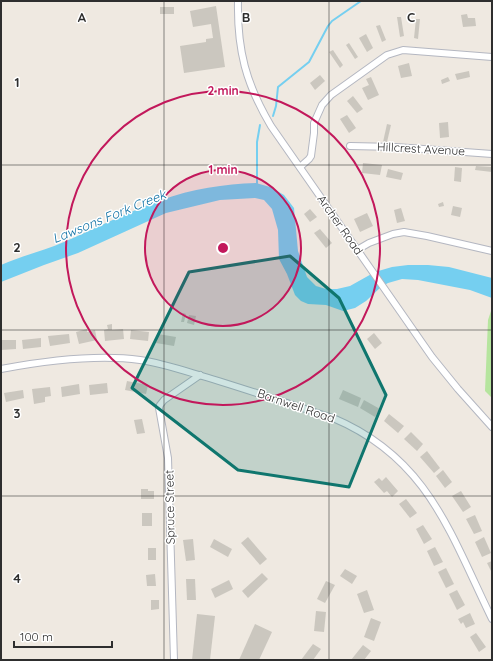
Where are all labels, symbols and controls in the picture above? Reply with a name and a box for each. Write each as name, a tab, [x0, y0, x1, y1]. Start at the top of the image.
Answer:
text: A	[78, 9, 87, 25]
text: B	[242, 9, 250, 25]
text: C	[407, 9, 415, 25]
text: 1	[14, 74, 20, 90]
text: 2 min	[207, 83, 239, 98]
street label: Hillcrest Avenue	[377, 139, 466, 158]
text: 1 min	[208, 162, 238, 177]
water label: Lawsons Fork Creek	[50, 186, 169, 246]
street label: Archer Road	[314, 192, 367, 258]
text: 2	[13, 239, 21, 255]
centre of rings	[216, 241, 230, 255]
street label: Barnwell Road	[255, 385, 337, 426]
text: 3	[14, 405, 21, 421]
street label: Spruce Street	[161, 470, 178, 544]
text: 4	[13, 570, 21, 586]
scale bar	[14, 623, 112, 649]
text: 100 m	[20, 629, 53, 644]

